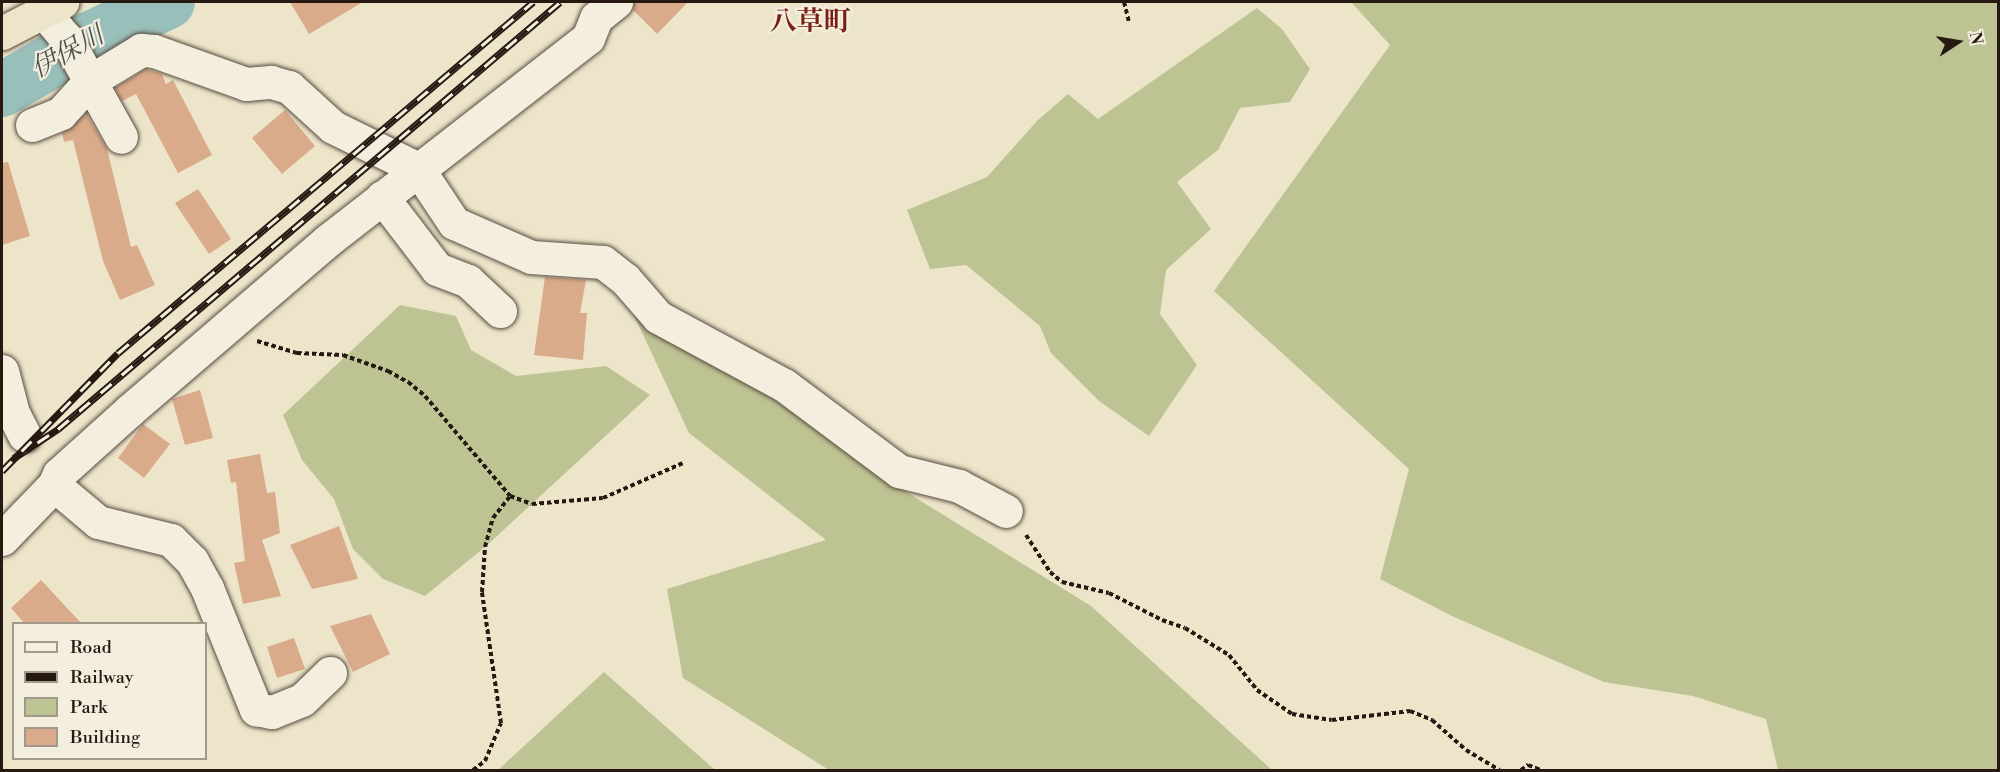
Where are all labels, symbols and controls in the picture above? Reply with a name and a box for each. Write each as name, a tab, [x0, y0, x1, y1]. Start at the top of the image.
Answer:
district label: 八草町	[770, 7, 850, 39]
north arrow	[1928, 12, 1988, 72]
water label: 伊保川	[26, 20, 110, 86]
text: N	[1965, 30, 1987, 47]
legend	[12, 622, 207, 760]
text: Road	[70, 636, 112, 659]
text: Railway	[70, 666, 133, 689]
text: Park	[70, 696, 107, 719]
text: Building	[70, 726, 140, 749]

